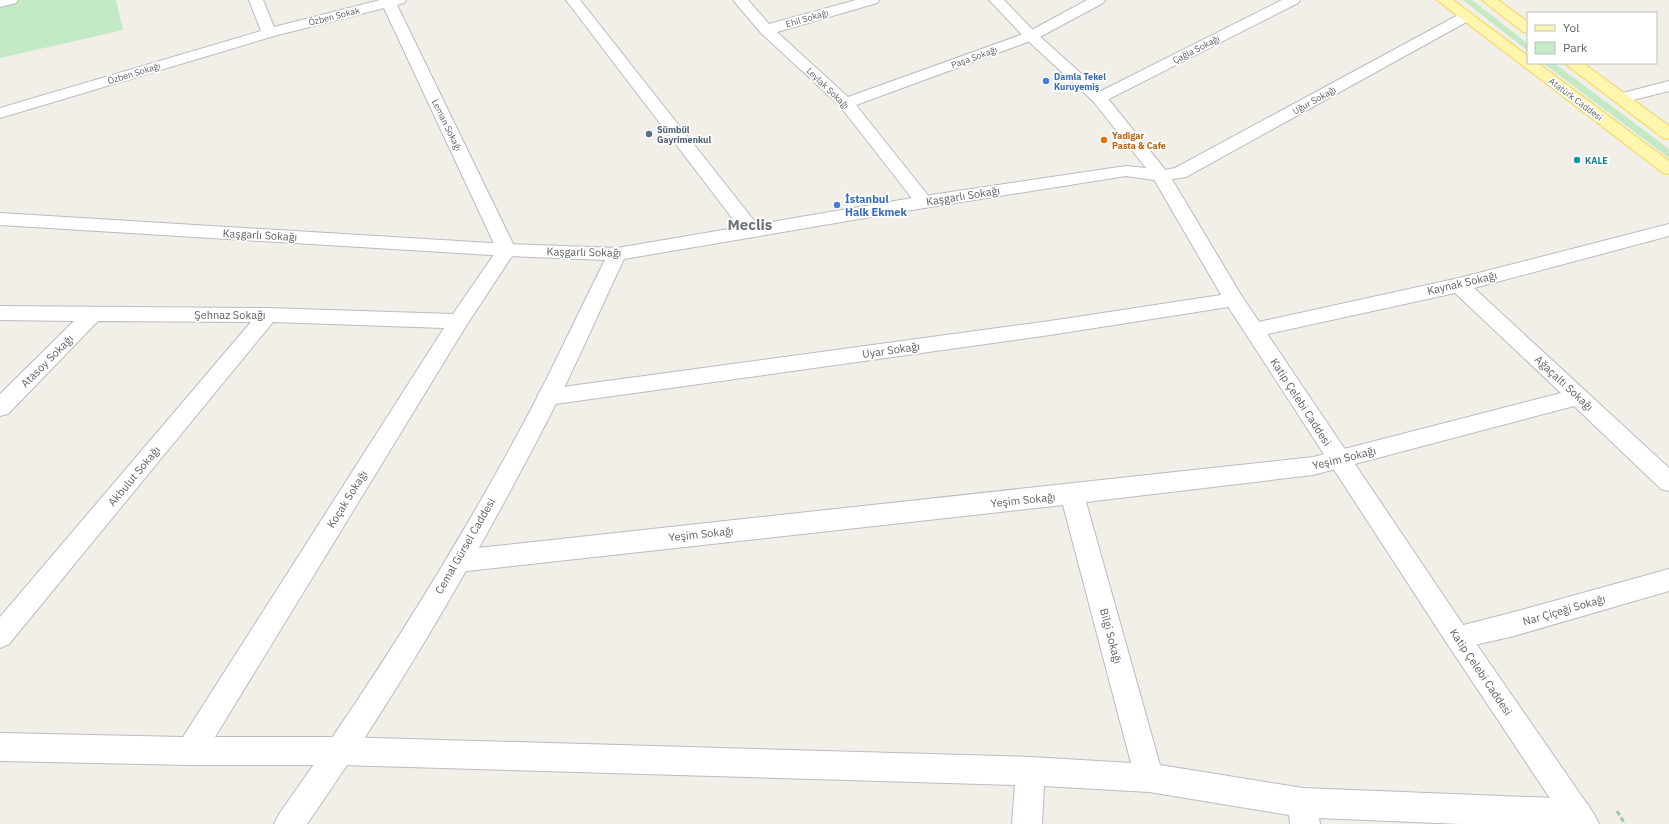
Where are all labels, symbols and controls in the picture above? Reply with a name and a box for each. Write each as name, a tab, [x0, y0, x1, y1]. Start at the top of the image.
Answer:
street label: Özben Sokak	[307, 4, 361, 28]
street label: Ehil Sokağı	[784, 7, 830, 29]
legend	[1527, 12, 1657, 64]
text: Yol	[1563, 20, 1580, 35]
street label: Çağla Sokağı	[1171, 32, 1221, 66]
text: Park	[1563, 40, 1588, 55]
street label: Paşa Sokağı	[949, 44, 999, 70]
street label: Özben Sokağı	[106, 60, 162, 86]
street label: Leylak Sokağı	[804, 65, 852, 111]
place label: Damla Tekel Kuruyemiş	[1054, 71, 1106, 92]
street label: Atatürk Caddesi	[1547, 75, 1605, 123]
marker: Damla Tekel Kuruyemiş	[1041, 76, 1051, 86]
street label: Uğur Sokağı	[1290, 84, 1338, 116]
street label: Leman Sokağı	[430, 97, 464, 153]
place label: Sümbül Gayrimenkul	[657, 124, 711, 145]
marker: Sümbül Gayrimenkul	[644, 129, 654, 139]
place label: Yadigar Pasta & Cafe	[1112, 130, 1166, 151]
marker: Yadigar Pasta & Cafe	[1099, 135, 1109, 145]
marker: KALE	[1572, 155, 1582, 165]
place label: KALE	[1585, 155, 1608, 166]
street label: Kaşgarlı Sokağı	[925, 183, 1001, 209]
place label: İstanbul Halk Ekmek	[845, 192, 908, 219]
marker: İstanbul Halk Ekmek	[832, 200, 842, 210]
district label: Meclis	[728, 215, 773, 234]
street label: Kaşgarlı Sokağı	[222, 226, 298, 244]
street label: Kaşgarlı Sokağı	[547, 244, 621, 260]
street label: Kaynak Sokağı	[1426, 268, 1498, 298]
street label: Şehnaz Sokağı	[194, 308, 266, 322]
street label: Atasoy Sokağı	[18, 332, 76, 390]
street label: Uyar Sokağı	[861, 339, 921, 361]
street label: Ağaçaltı Sokağı	[1532, 352, 1596, 414]
street label: Katip Çelebi Caddesi	[1267, 356, 1335, 448]
street label: Akbulut Sokağı	[105, 443, 163, 509]
street label: Yeşim Sokağı	[1311, 443, 1377, 473]
street label: Koçak Sokağı	[324, 468, 370, 530]
street label: Yeşim Sokağı	[990, 490, 1056, 510]
street label: Cemal Gürsel Caddesi	[432, 496, 498, 596]
street label: Yeşim Sokağı	[668, 524, 734, 544]
street label: Nar Çiçeği Sokağı	[1521, 592, 1607, 628]
street label: Bilgi Sokağı	[1097, 607, 1125, 665]
street label: Katip Çelebi Caddesi	[1447, 626, 1515, 718]

